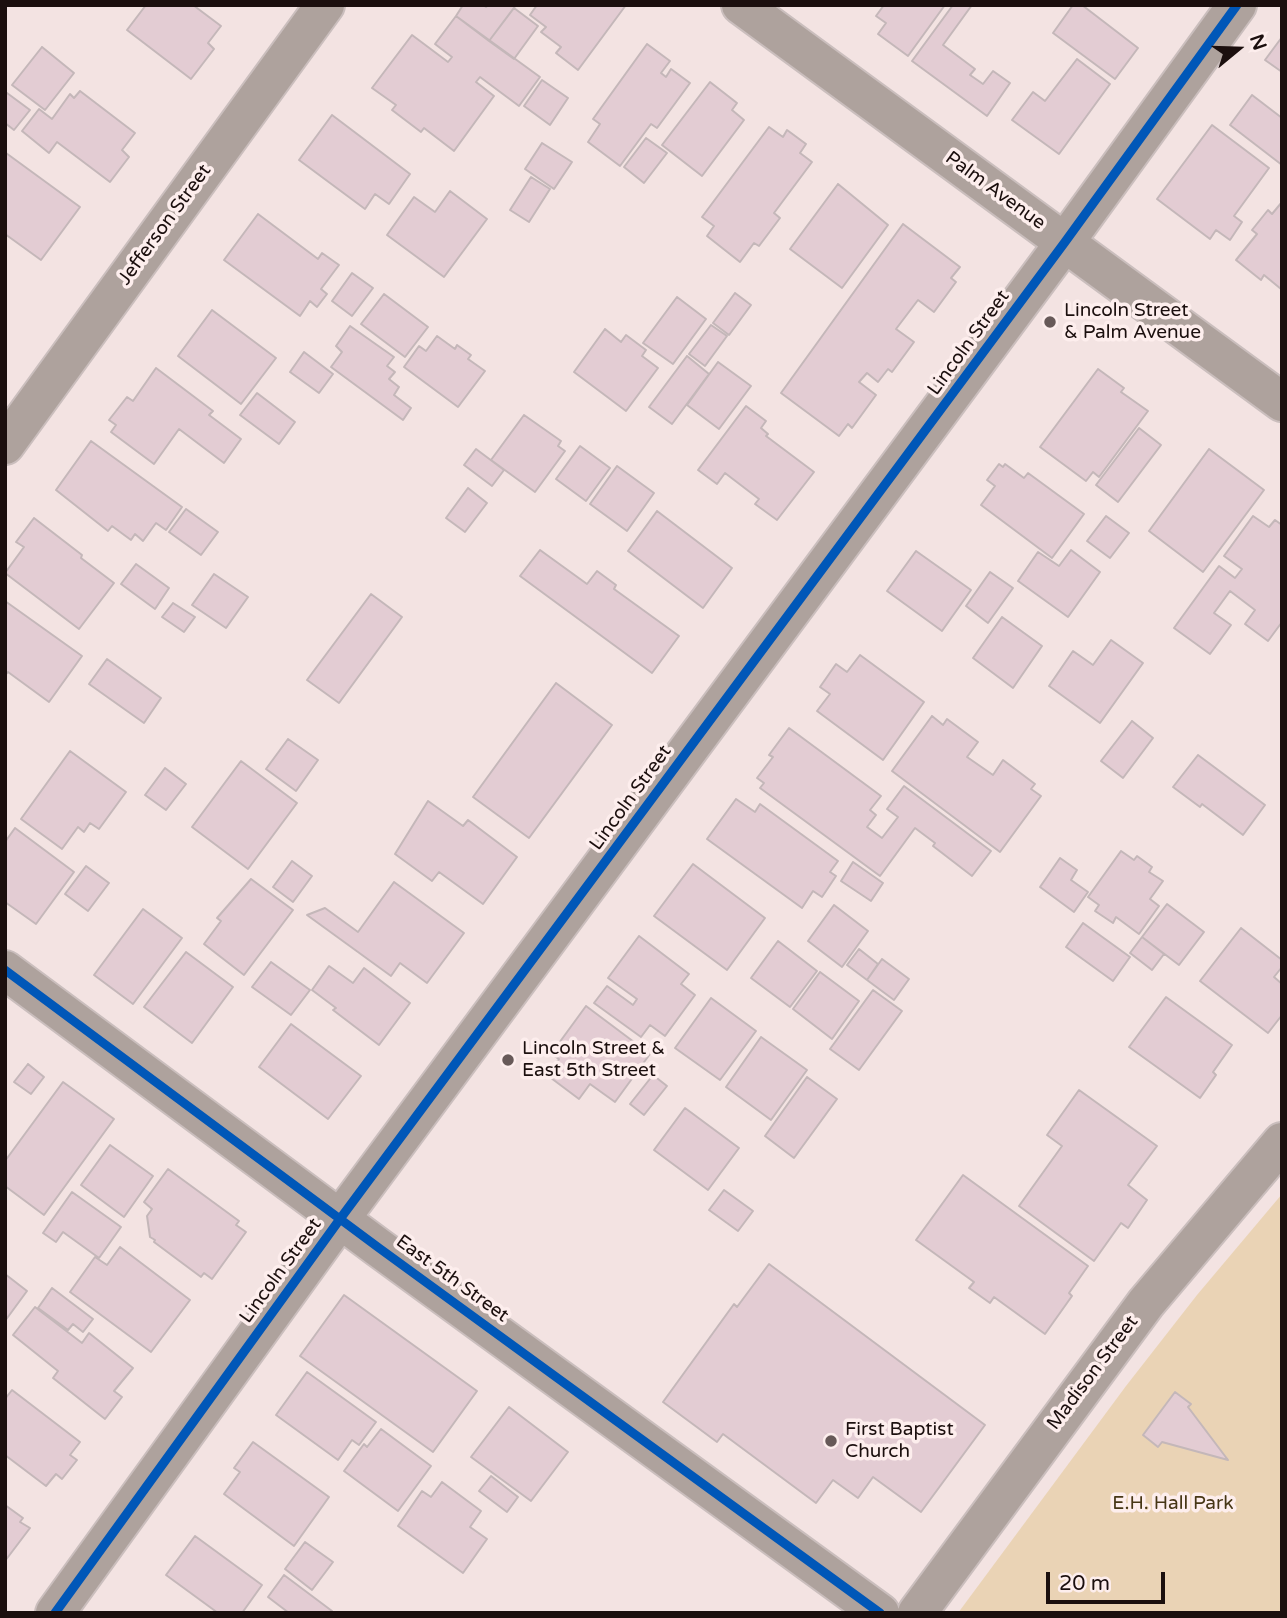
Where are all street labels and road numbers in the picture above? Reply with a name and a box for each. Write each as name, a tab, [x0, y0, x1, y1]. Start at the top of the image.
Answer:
street label: Palm Avenue	[941, 147, 1049, 235]
street label: Jefferson Street	[114, 160, 216, 290]
street label: Lincoln Street	[923, 286, 1015, 400]
street label: Lincoln Street	[585, 741, 677, 855]
street label: Lincoln Street	[235, 1214, 327, 1328]
street label: East 5th Street	[391, 1230, 513, 1328]
street label: Madison Street	[1043, 1311, 1143, 1435]

